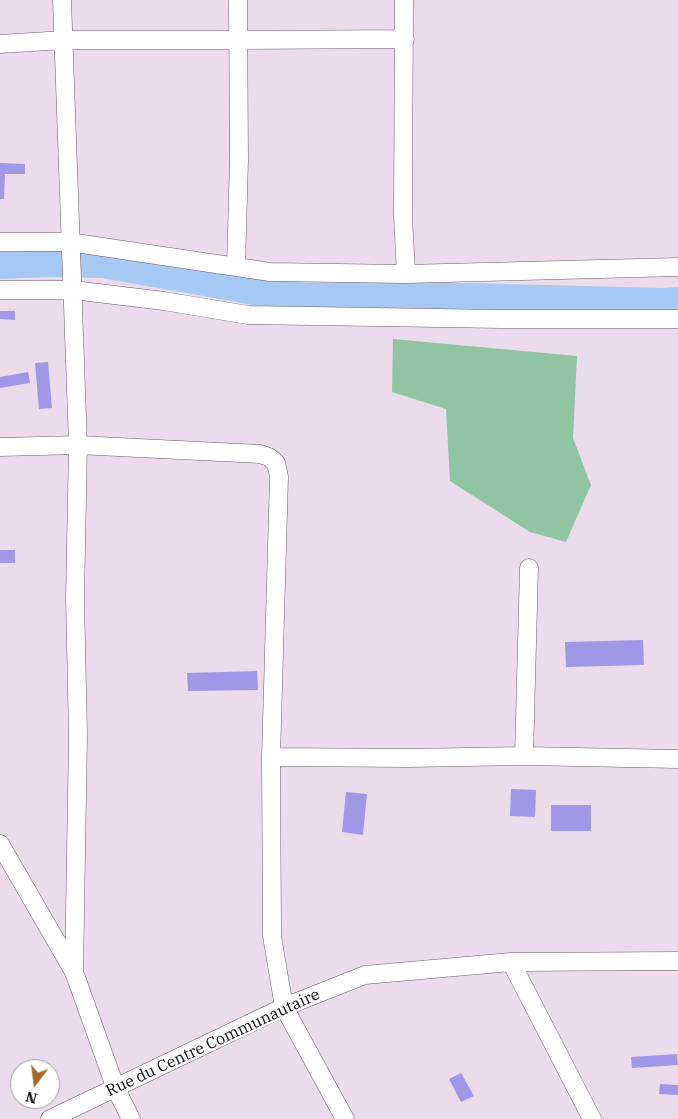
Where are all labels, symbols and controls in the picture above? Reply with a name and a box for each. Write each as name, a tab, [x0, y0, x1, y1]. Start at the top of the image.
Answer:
street label: Rue du Centre Communautaire	[103, 985, 323, 1101]
north arrow	[10, 1059, 60, 1109]
text: N	[24, 1087, 39, 1108]

